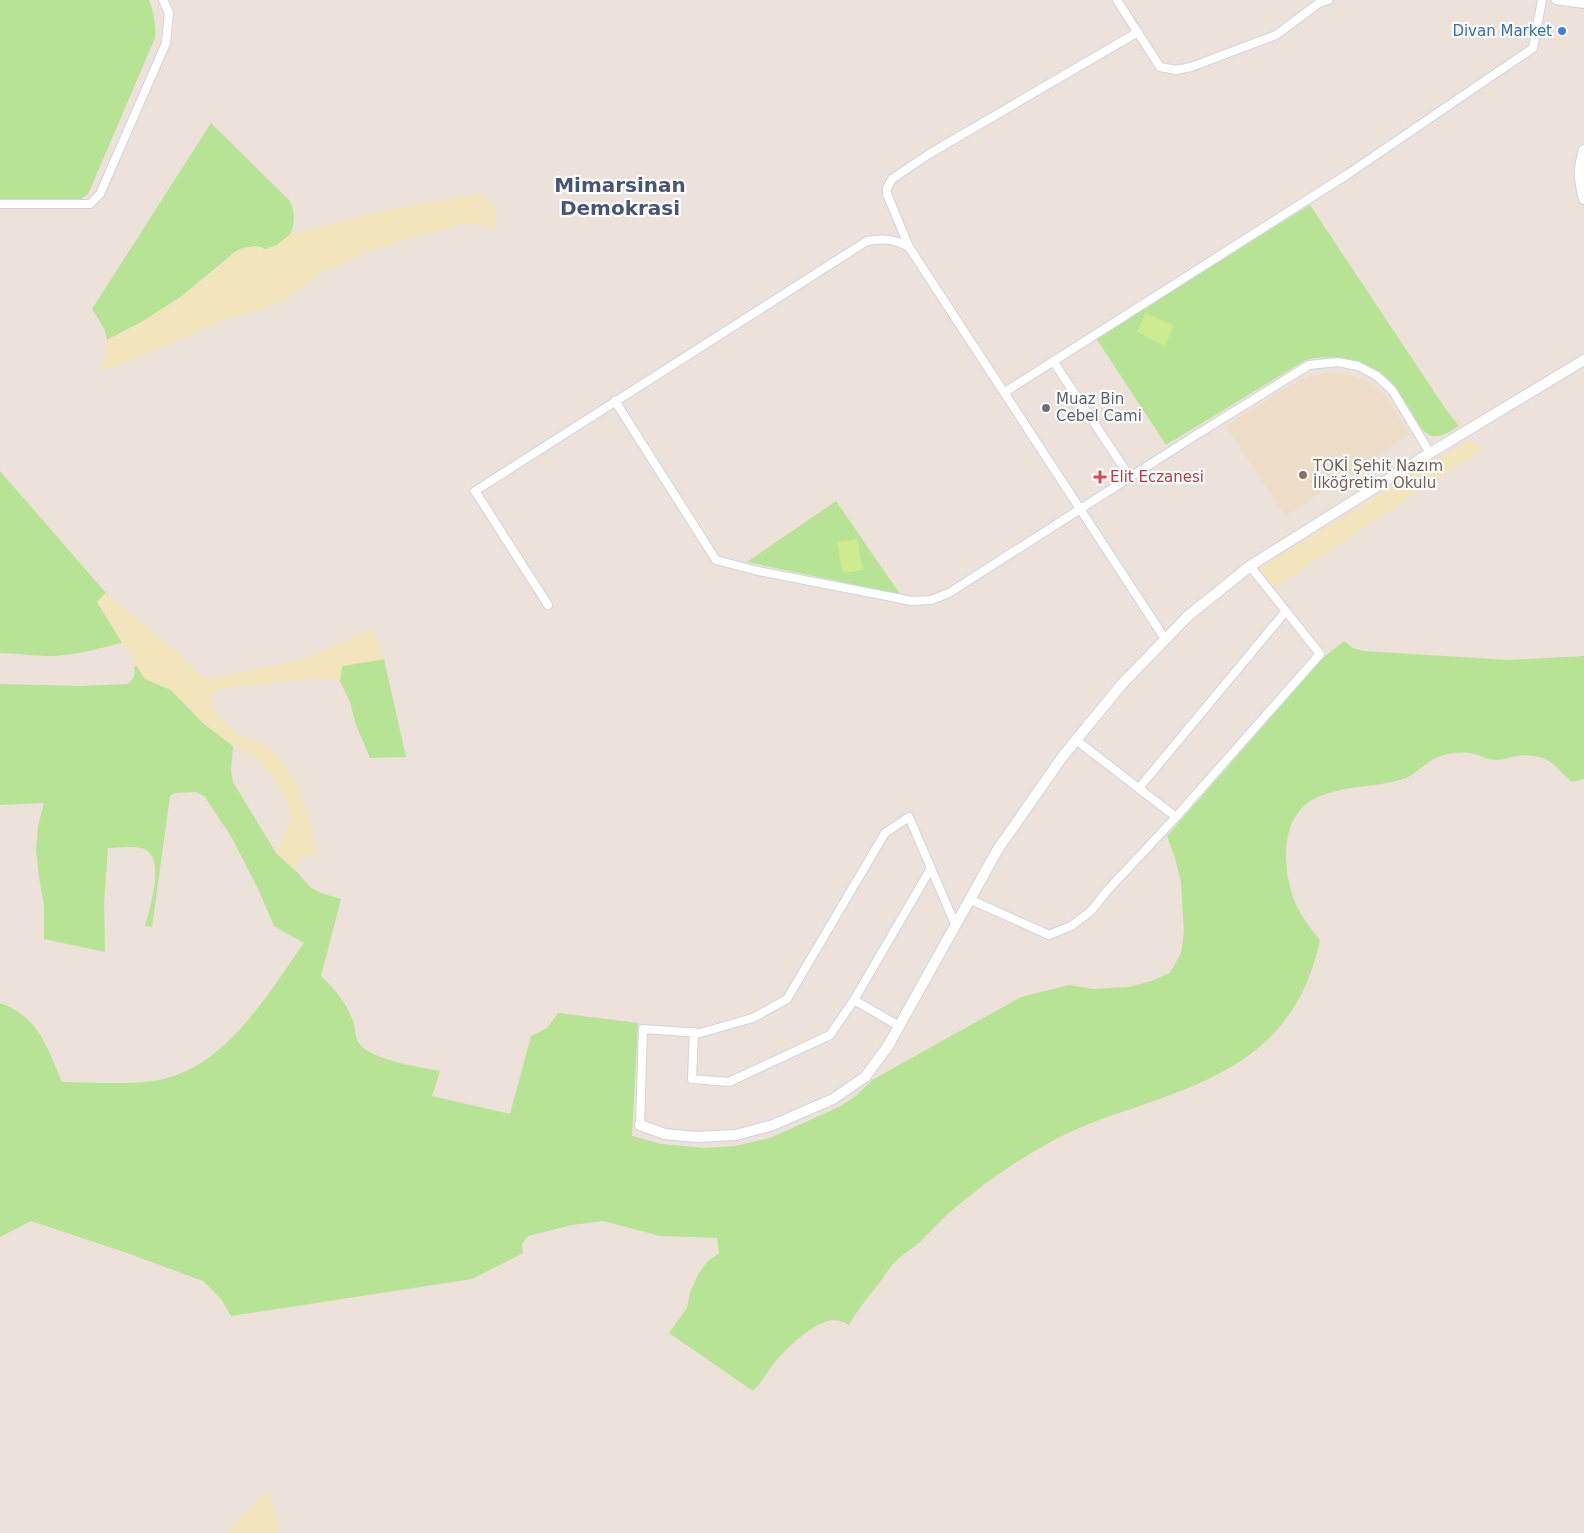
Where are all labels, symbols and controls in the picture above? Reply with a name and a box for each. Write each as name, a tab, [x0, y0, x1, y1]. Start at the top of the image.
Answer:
place label: Divan Market	[1452, 22, 1552, 40]
marker: Divan Market	[1556, 25, 1568, 37]
district label: Mimarsinan Demokrasi	[554, 173, 686, 220]
place label: Muaz Bin Cebel Cami	[1056, 390, 1142, 425]
marker: Muaz Bin Cebel Cami	[1040, 402, 1052, 414]
place label: TOKİ Şehit Nazım İlköğretim Okulu	[1312, 456, 1443, 492]
place label: Elit Eczanesi	[1110, 468, 1204, 486]
marker: TOKİ Şehit Nazım İlköğretim Okulu	[1297, 469, 1309, 481]
marker: Elit Eczanesi	[1094, 471, 1106, 483]

